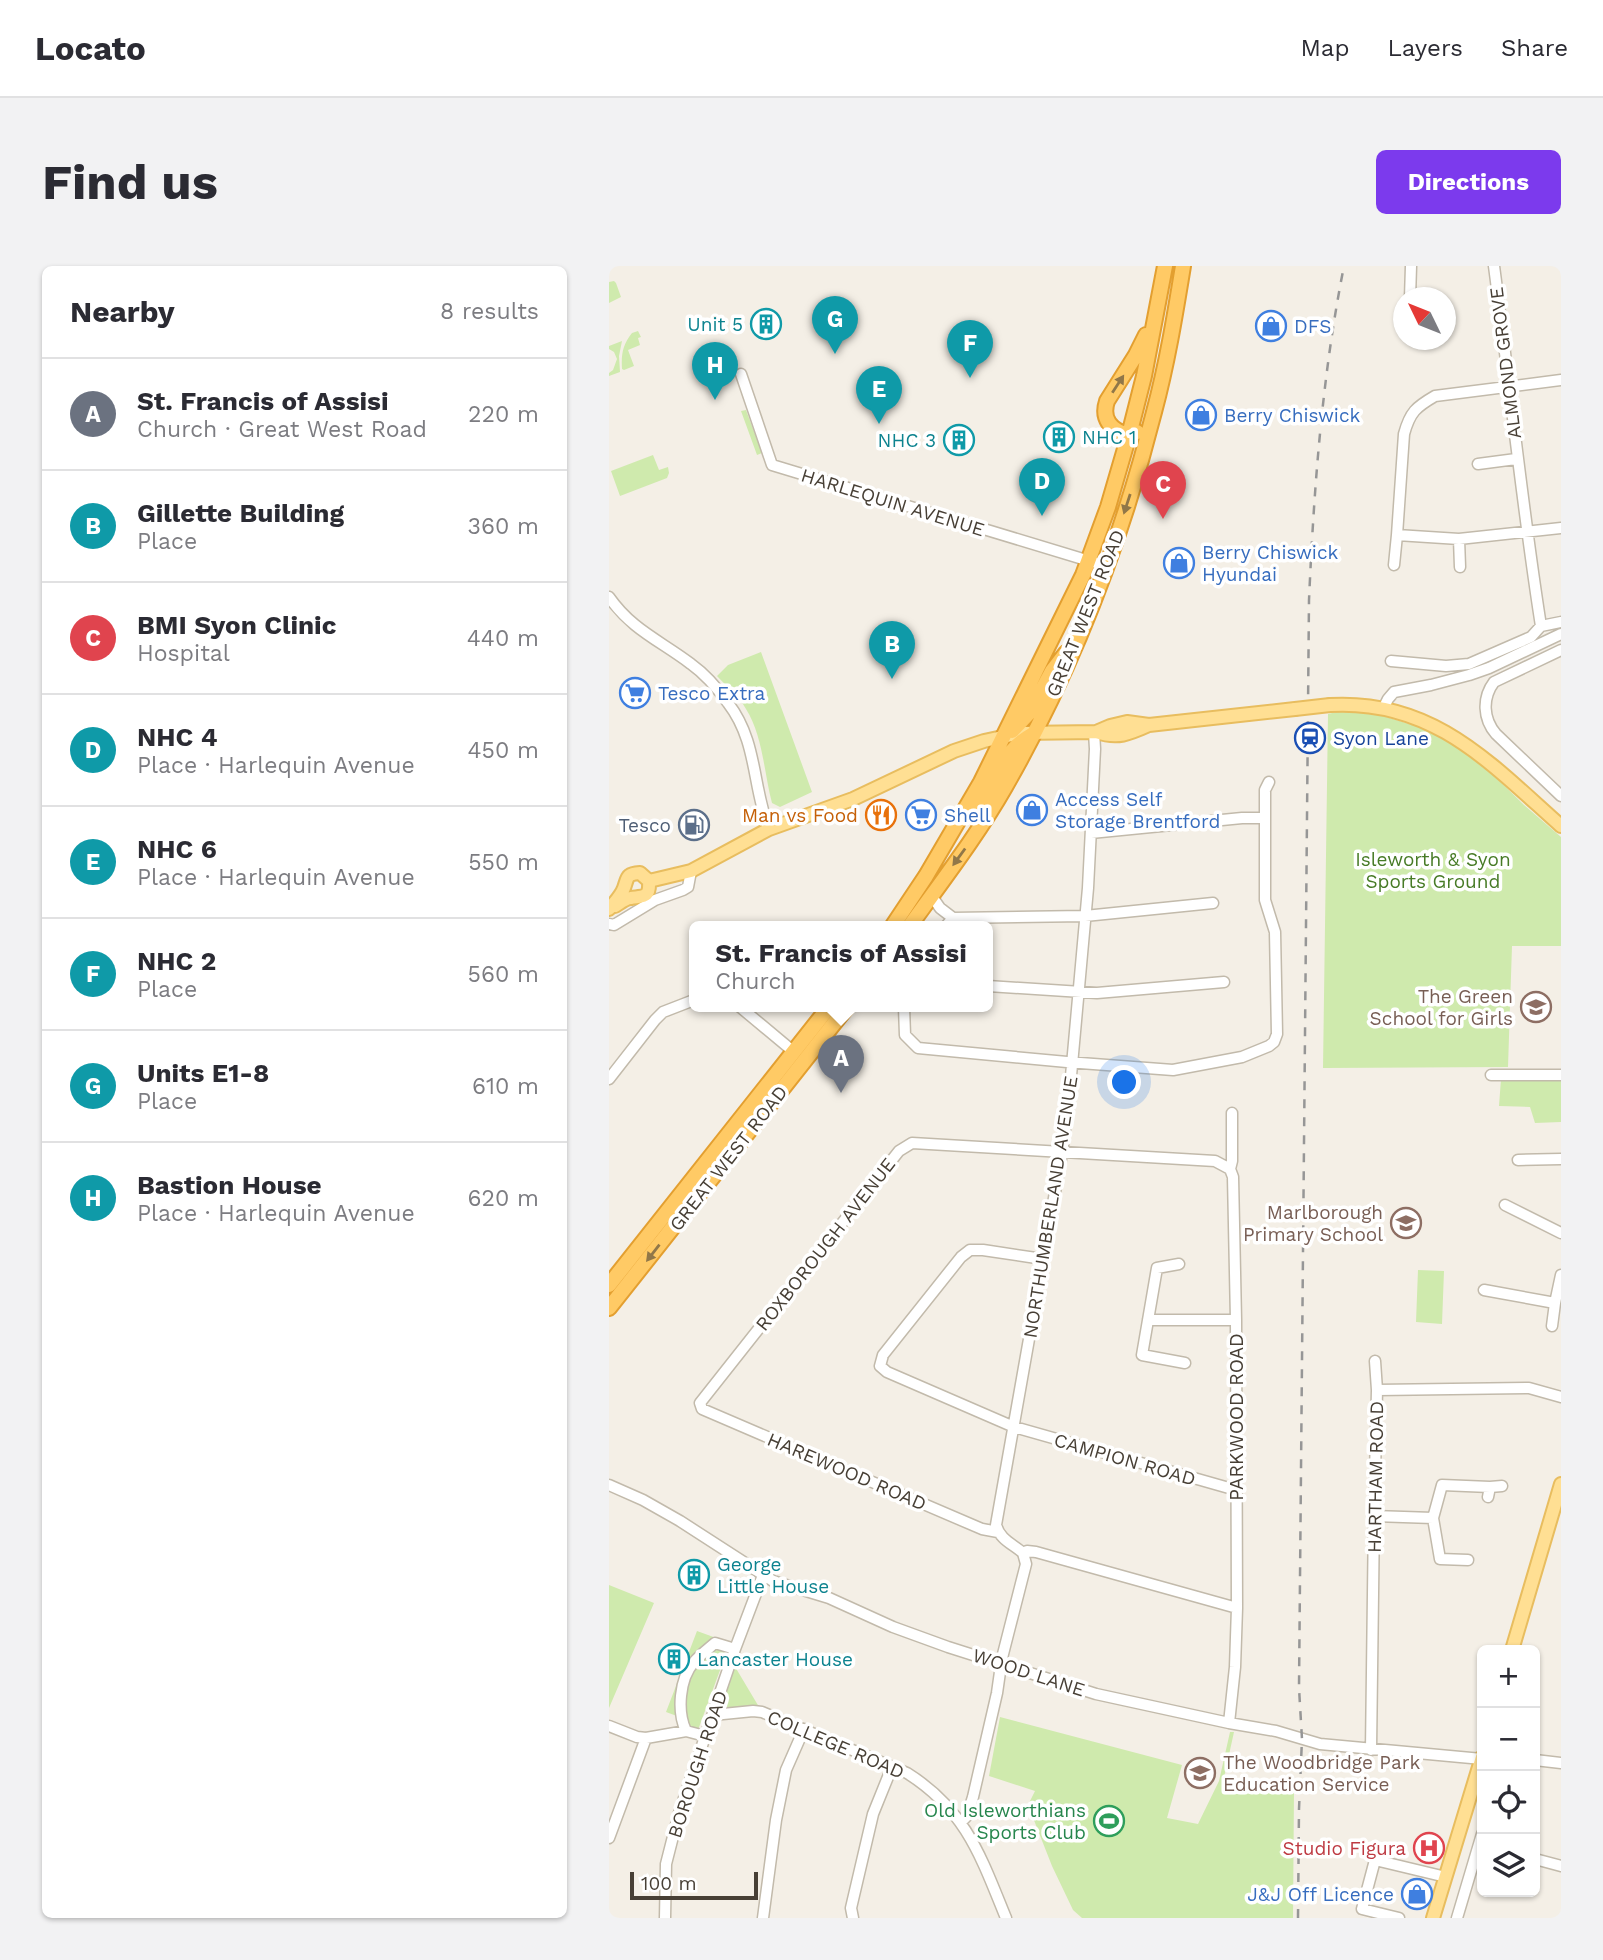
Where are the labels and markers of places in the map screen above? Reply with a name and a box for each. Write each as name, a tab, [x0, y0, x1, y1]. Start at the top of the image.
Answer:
pin: G	[812, 296, 858, 354]
building icon: Unit 5	[749, 307, 783, 341]
shop icon: DFS	[1254, 309, 1288, 343]
place label: Unit 5	[687, 313, 743, 336]
place label: DFS	[1294, 315, 1331, 338]
pin: F	[947, 320, 993, 378]
pin: H	[692, 342, 738, 400]
pin: E	[856, 366, 902, 424]
shop icon: Berry Chiswick	[1184, 398, 1218, 432]
place label: Berry Chiswick	[1224, 404, 1361, 427]
building icon: NHC 1	[1042, 420, 1076, 454]
building icon: NHC 3	[942, 423, 976, 457]
place label: NHC 1	[1082, 426, 1136, 449]
place label: NHC 3	[878, 429, 936, 452]
pin: D	[1019, 458, 1065, 516]
pin: C	[1140, 461, 1186, 519]
place label: Berry Chiswick Hyundai	[1202, 541, 1339, 586]
shop icon: Berry Chiswick Hyundai	[1162, 546, 1196, 580]
pin: B	[869, 621, 915, 679]
supermarket icon: Tesco Extra	[618, 676, 652, 710]
place label: Tesco Extra	[658, 682, 766, 705]
station icon: Syon Lane	[1293, 721, 1327, 755]
place label: Syon Lane	[1333, 727, 1429, 750]
place label: Access Self Storage Brentford	[1055, 788, 1220, 833]
shop icon: Access Self Storage Brentford	[1015, 793, 1049, 827]
restaurant icon: Man vs Food	[864, 798, 898, 832]
supermarket icon: Shell	[904, 798, 938, 832]
place label: Man vs Food	[742, 804, 858, 827]
place label: Shell	[944, 804, 991, 827]
fuel station icon: Tesco	[677, 808, 711, 842]
place label: Tesco	[619, 814, 671, 837]
place label: The Green School for Girls	[1370, 985, 1513, 1030]
school or university icon: The Green School for Girls	[1519, 990, 1553, 1024]
pin: A	[818, 1035, 864, 1093]
place label: Marlborough Primary School	[1243, 1201, 1383, 1246]
school or university icon: Marlborough Primary School	[1389, 1206, 1423, 1240]
place label: George Little House	[717, 1553, 829, 1598]
building icon: George Little House	[677, 1558, 711, 1592]
building icon: Lancaster House	[657, 1642, 691, 1676]
place label: Lancaster House	[697, 1648, 853, 1671]
place label: The Woodbridge Park Education Service	[1223, 1751, 1420, 1796]
school or university icon: The Woodbridge Park Education Service	[1183, 1756, 1217, 1790]
place label: Old Isleworthians Sports Club	[924, 1799, 1086, 1844]
sports icon: Old Isleworthians Sports Club	[1092, 1804, 1126, 1838]
hospital icon: Studio Figura	[1412, 1831, 1446, 1865]
place label: Studio Figura	[1283, 1837, 1406, 1860]
shop icon: J&J Off Licence	[1400, 1877, 1434, 1911]
place label: J&J Off Licence	[1247, 1883, 1394, 1906]

